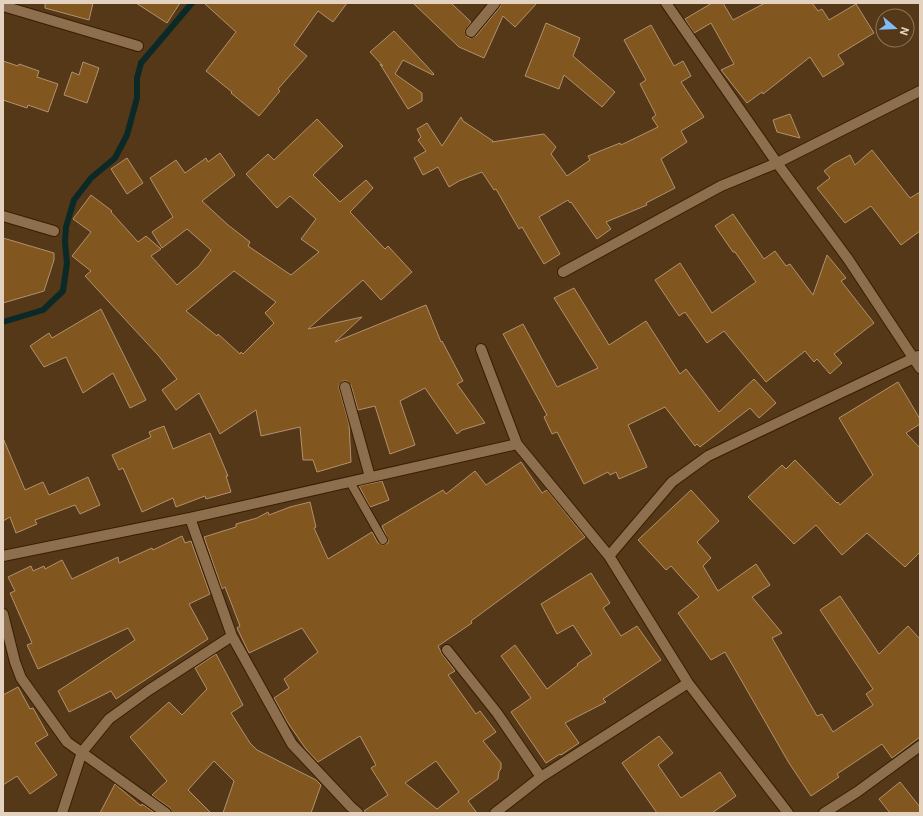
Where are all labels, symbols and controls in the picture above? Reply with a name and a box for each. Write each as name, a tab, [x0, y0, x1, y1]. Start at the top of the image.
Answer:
north arrow	[875, 8, 915, 48]
text: N	[896, 25, 911, 37]

